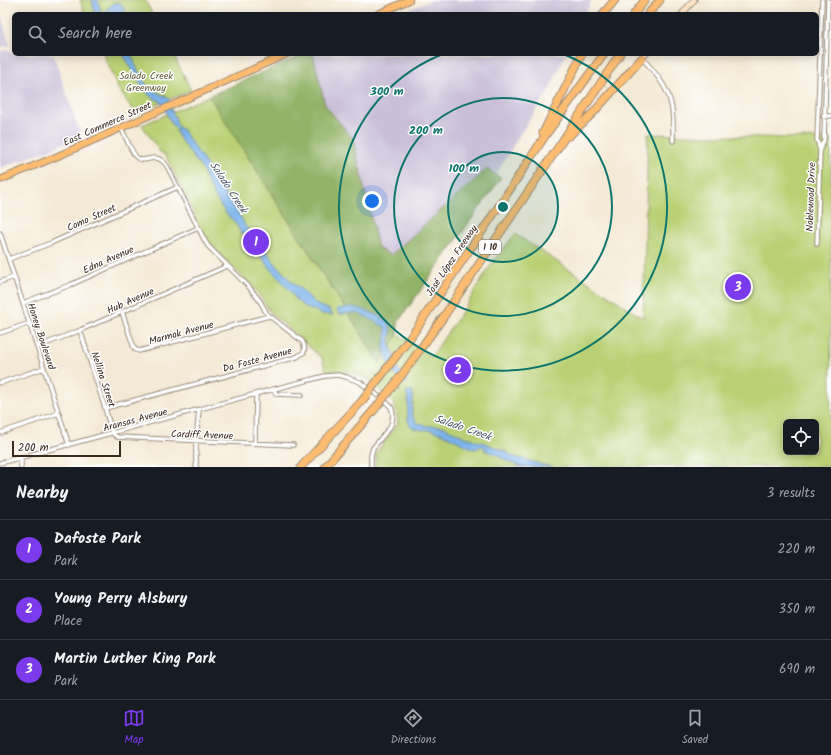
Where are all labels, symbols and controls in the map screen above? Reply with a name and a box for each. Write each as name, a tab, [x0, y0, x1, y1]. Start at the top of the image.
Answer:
search box	[12, 12, 819, 56]
text: Search here	[58, 22, 132, 46]
icon: search	[26, 23, 48, 45]
park label: Salado Creek Greenway	[119, 68, 173, 96]
text: 300 m	[369, 82, 404, 101]
street label: East Commerce Street	[61, 97, 154, 151]
text: 200 m	[409, 121, 443, 140]
water label: Salado Creek	[205, 158, 253, 219]
text: 100 m	[449, 159, 479, 178]
street label: Noblewood Drive	[802, 162, 820, 232]
your location	[362, 191, 382, 211]
street label: Como Street	[64, 200, 119, 236]
centre of rings	[496, 200, 510, 214]
street label: José López Freeway	[422, 221, 482, 300]
pin: 1	[243, 227, 269, 257]
road number: I 10	[479, 240, 501, 254]
street label: Edna Avenue	[80, 241, 137, 278]
pin: 3	[725, 272, 751, 302]
street label: Hub Avenue	[104, 283, 157, 318]
street label: Honey Boulevard	[23, 301, 60, 373]
street label: Marmok Avenue	[147, 317, 216, 349]
street label: Da Foste Avenue	[221, 343, 294, 377]
street label: Nellina Street	[86, 349, 120, 409]
pin: 2	[445, 355, 471, 385]
street label: Aransas Avenue	[101, 404, 170, 436]
water label: Salado Creek	[432, 410, 495, 447]
map controls	[783, 419, 819, 455]
button: locate	[783, 419, 819, 455]
street label: Cardiff Avenue	[171, 426, 234, 444]
scale bar	[12, 439, 121, 458]
text: 200 m	[18, 439, 49, 457]
text: Nearby	[16, 480, 68, 507]
text: 3 results	[767, 483, 815, 504]
text: Dafoste Park	[54, 527, 141, 551]
text: 1	[27, 539, 31, 560]
text: 220 m	[778, 539, 815, 560]
text: Park	[54, 551, 78, 572]
text: Young Perry Alsbury	[54, 587, 187, 611]
text: 2	[25, 599, 33, 620]
text: 350 m	[779, 599, 815, 620]
text: Place	[54, 611, 82, 632]
text: Martin Luther King Park	[54, 647, 215, 671]
text: 3	[25, 659, 33, 680]
text: 690 m	[779, 659, 815, 680]
text: Park	[54, 671, 78, 692]
tab: Map	[123, 707, 145, 749]
tab: Directions	[391, 707, 436, 749]
tab: Saved	[682, 707, 708, 749]

